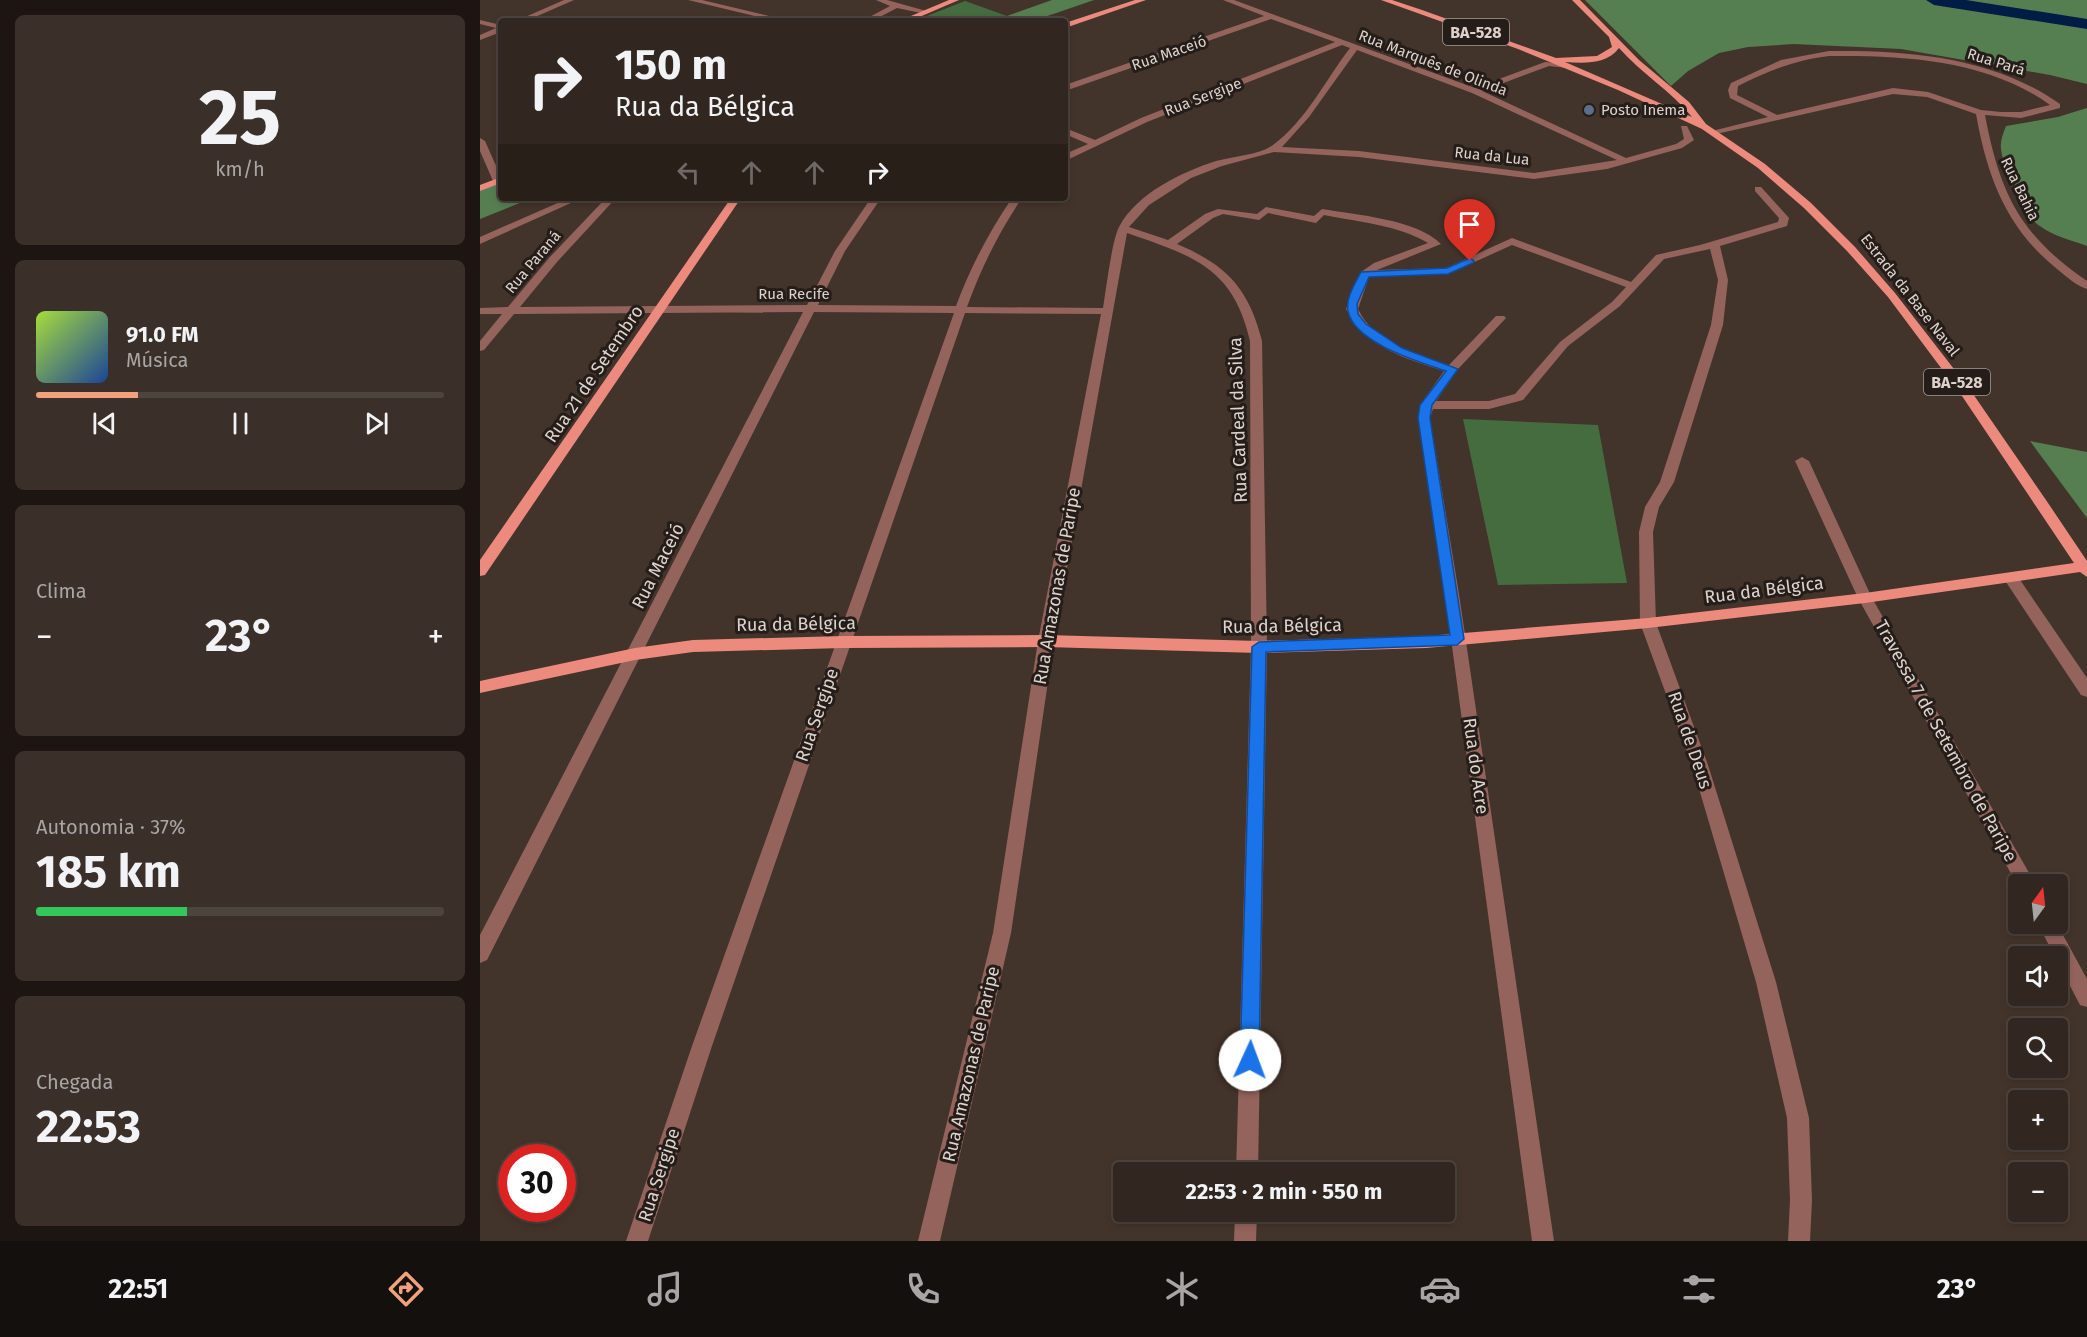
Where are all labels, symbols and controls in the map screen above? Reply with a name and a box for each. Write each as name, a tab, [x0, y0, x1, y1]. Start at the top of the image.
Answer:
road number: BA-528	[1443, 19, 1509, 45]
street label: Rua Marquês de Olinda	[1356, 26, 1510, 100]
street label: Rua Maceió	[1129, 32, 1209, 74]
text: 150 m	[615, 40, 727, 90]
icon: right	[516, 42, 594, 120]
street label: Rua Pará	[1965, 45, 2027, 79]
text: 25	[199, 71, 281, 165]
street label: Rua Sergipe	[1162, 74, 1244, 120]
text: Rua da Bélgica	[615, 91, 795, 123]
place label: Posto Inema	[1601, 101, 1685, 119]
marker: Posto Inema	[1582, 103, 1596, 117]
street label: Rua da Lua	[1454, 143, 1530, 169]
street label: Rua Bahia	[1997, 154, 2043, 224]
icon: left	[672, 156, 705, 189]
icon: ahead	[735, 156, 768, 189]
icon: ahead	[798, 156, 831, 189]
icon: right	[861, 156, 894, 189]
text: km/h	[215, 157, 265, 181]
pin	[1444, 199, 1495, 261]
icon: arrive	[1453, 208, 1486, 241]
street label: Rua Paraná	[502, 227, 564, 297]
street label: Estrada da Base Naval	[1857, 230, 1964, 360]
street label: Rua Recife	[758, 285, 830, 303]
street label: Rua 21 de Setembro	[540, 301, 648, 447]
text: 91.0 FM	[126, 321, 199, 348]
street label: Rua Cardeal da Silva	[1224, 337, 1252, 503]
text: Música	[126, 348, 188, 372]
road number: BA-528	[1924, 369, 1990, 395]
icon: previous	[88, 407, 121, 440]
icon: pause	[224, 407, 257, 440]
icon: next	[360, 407, 393, 440]
street label: Rua Amazonas de Paripe	[1029, 486, 1085, 686]
street label: Rua Maceió	[627, 519, 689, 613]
street label: Rua da Bélgica	[1703, 572, 1825, 608]
text: Clima	[36, 579, 87, 603]
text: 23°	[205, 609, 275, 663]
street label: Rua da Bélgica	[736, 612, 856, 636]
street label: Rua da Bélgica	[1222, 614, 1342, 638]
street label: Travessa 7 de Setembro de Paripe	[1870, 616, 2022, 866]
text: −	[36, 617, 53, 657]
text: +	[428, 617, 444, 657]
street label: Rua Sergipe	[791, 665, 843, 765]
street label: Rua de Deus	[1663, 688, 1717, 792]
street label: Rua do Acre	[1458, 716, 1494, 816]
text: Autonomia · 37%	[36, 815, 186, 839]
text: 185 km	[36, 845, 181, 899]
north arrow	[2008, 874, 2068, 934]
map controls	[2008, 874, 2068, 1222]
button: sound	[2008, 946, 2068, 1006]
street label: Rua Amazonas de Paripe	[938, 964, 1004, 1164]
button: search	[2008, 1018, 2068, 1078]
position arrow	[1218, 1028, 1282, 1092]
text: Chegada	[36, 1070, 113, 1094]
button: +	[2008, 1090, 2068, 1150]
text: 22:53	[36, 1100, 141, 1154]
street label: Rua Sergipe	[634, 1125, 684, 1225]
speed limit sign: 30	[498, 1144, 576, 1222]
button: −	[2008, 1162, 2068, 1222]
text: 22:53 · 2 min · 550 m	[1186, 1178, 1382, 1205]
icon: directions	[385, 1268, 427, 1310]
icon: music	[644, 1268, 686, 1310]
icon: phone	[902, 1268, 944, 1310]
icon: climate	[1161, 1268, 1203, 1310]
icon: car	[1419, 1268, 1461, 1310]
icon: filters	[1678, 1268, 1720, 1310]
text: 22:51	[108, 1273, 168, 1305]
text: 23°	[1937, 1273, 1979, 1305]

